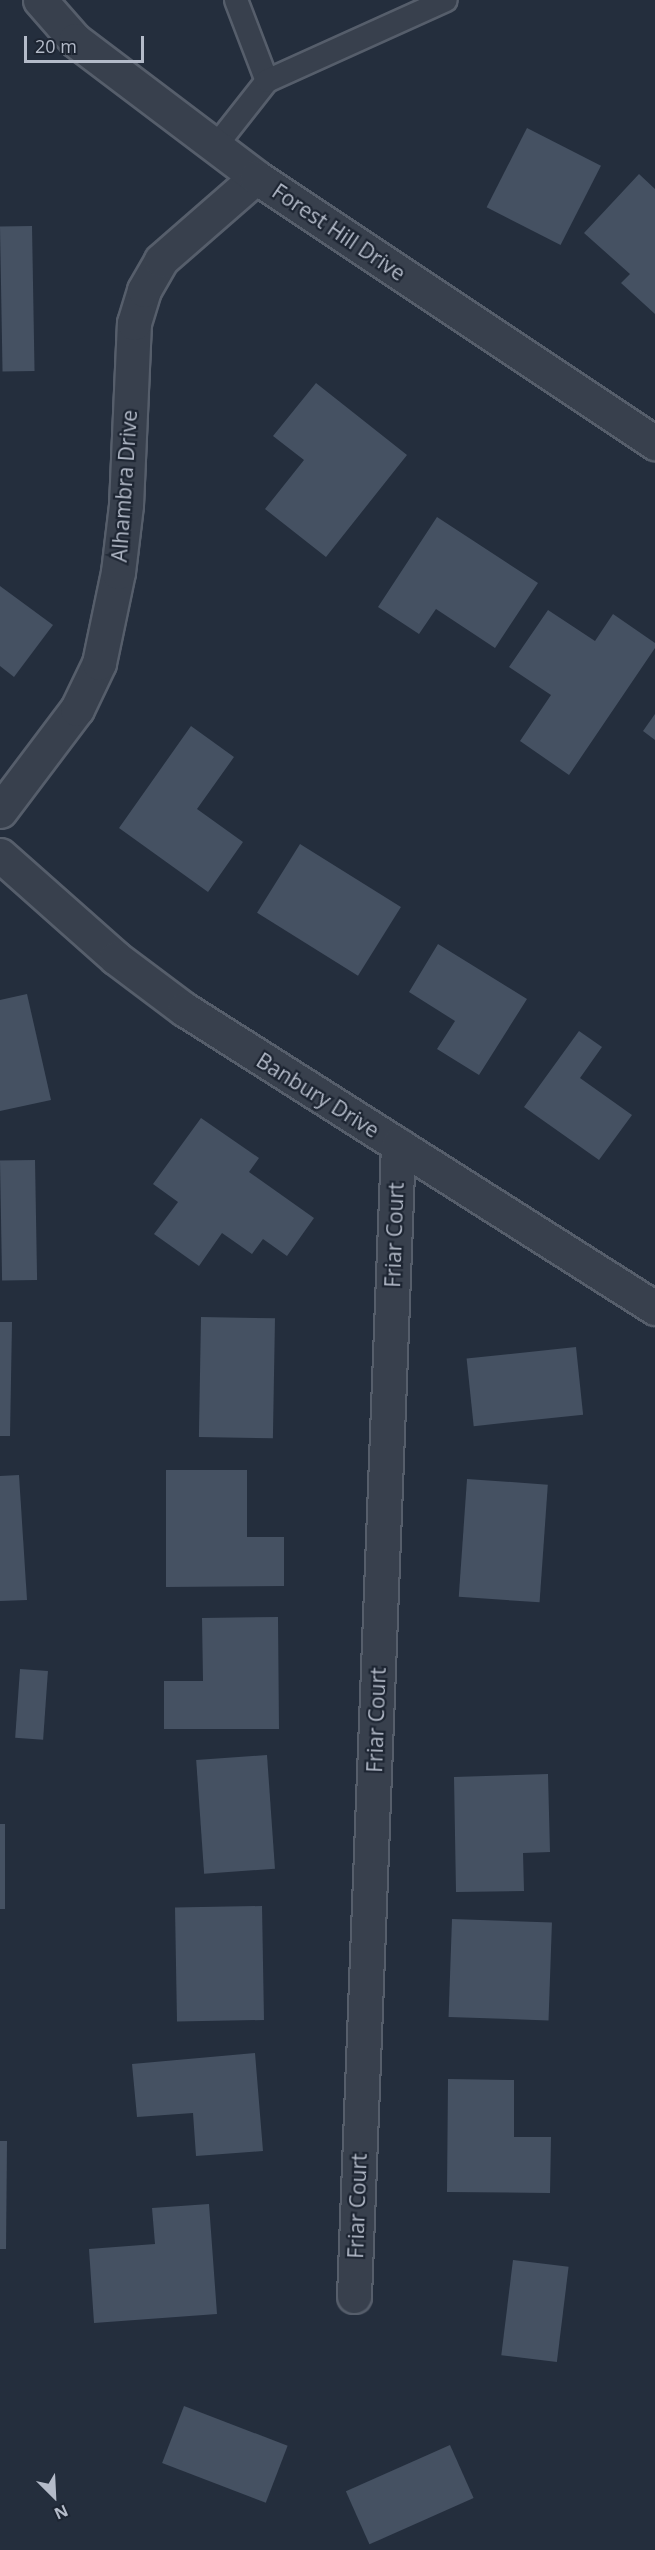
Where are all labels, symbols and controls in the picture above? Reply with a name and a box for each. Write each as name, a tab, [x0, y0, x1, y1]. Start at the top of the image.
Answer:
scale bar	[27, 24, 147, 62]
text: 20 m	[35, 34, 77, 58]
street label: Forest Hill Drive	[268, 178, 410, 286]
street label: Alhambra Drive	[106, 409, 142, 563]
street label: Banbury Drive	[252, 1047, 384, 1143]
street label: Friar Court	[380, 1182, 408, 1288]
street label: Friar Court	[362, 1667, 390, 1773]
street label: Friar Court	[343, 2153, 371, 2259]
north arrow	[24, 2466, 84, 2526]
text: N	[51, 2500, 72, 2525]

